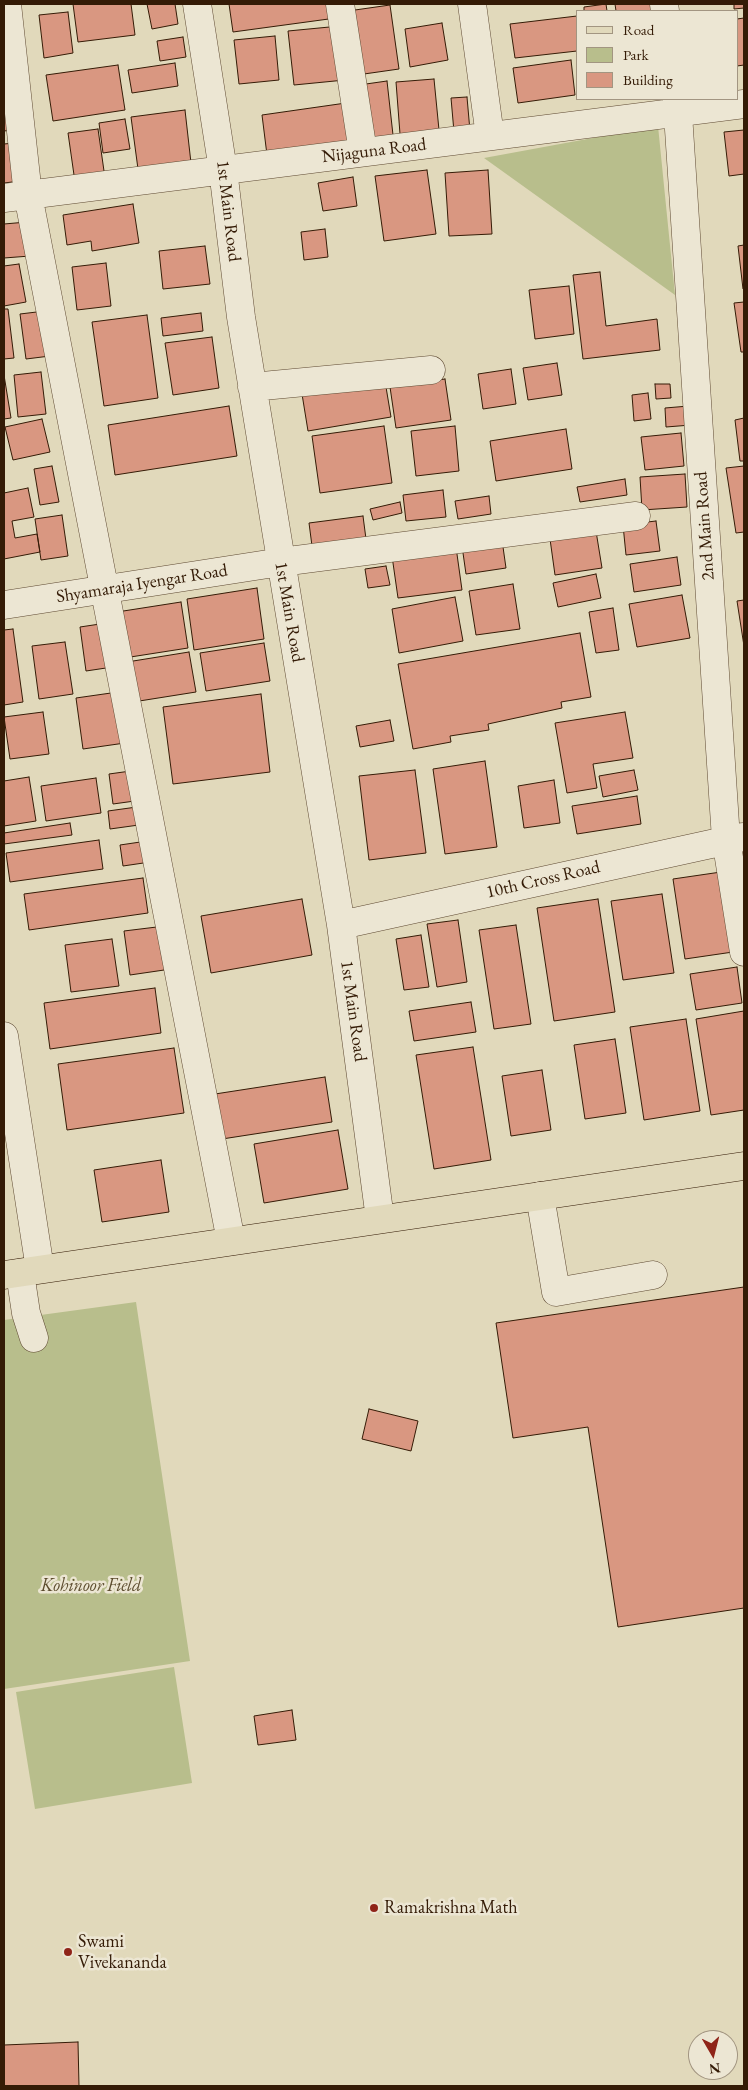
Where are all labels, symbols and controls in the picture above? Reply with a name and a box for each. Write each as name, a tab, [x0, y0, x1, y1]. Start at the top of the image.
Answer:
legend	[576, 10, 738, 100]
text: Road	[623, 20, 654, 39]
text: Park	[623, 45, 649, 64]
text: Building	[623, 70, 673, 89]
street label: Nijaguna Road	[320, 134, 428, 168]
street label: 1st Main Road	[211, 159, 245, 263]
street label: 2nd Main Road	[690, 471, 720, 581]
street label: Shyamaraja Iyengar Road	[55, 560, 229, 608]
street label: 1st Main Road	[270, 560, 308, 664]
street label: 10th Cross Road	[484, 856, 602, 904]
street label: 1st Main Road	[335, 959, 371, 1063]
park label: Kohinoor Field	[41, 1575, 141, 1597]
place label: Ramakrishna Math	[384, 1897, 517, 1919]
marker: Ramakrishna Math	[368, 1902, 380, 1914]
place label: Swami Vivekananda	[78, 1931, 167, 1974]
marker: Swami Vivekananda	[62, 1946, 74, 1958]
north arrow	[688, 2030, 738, 2080]
text: N	[708, 2059, 722, 2079]

